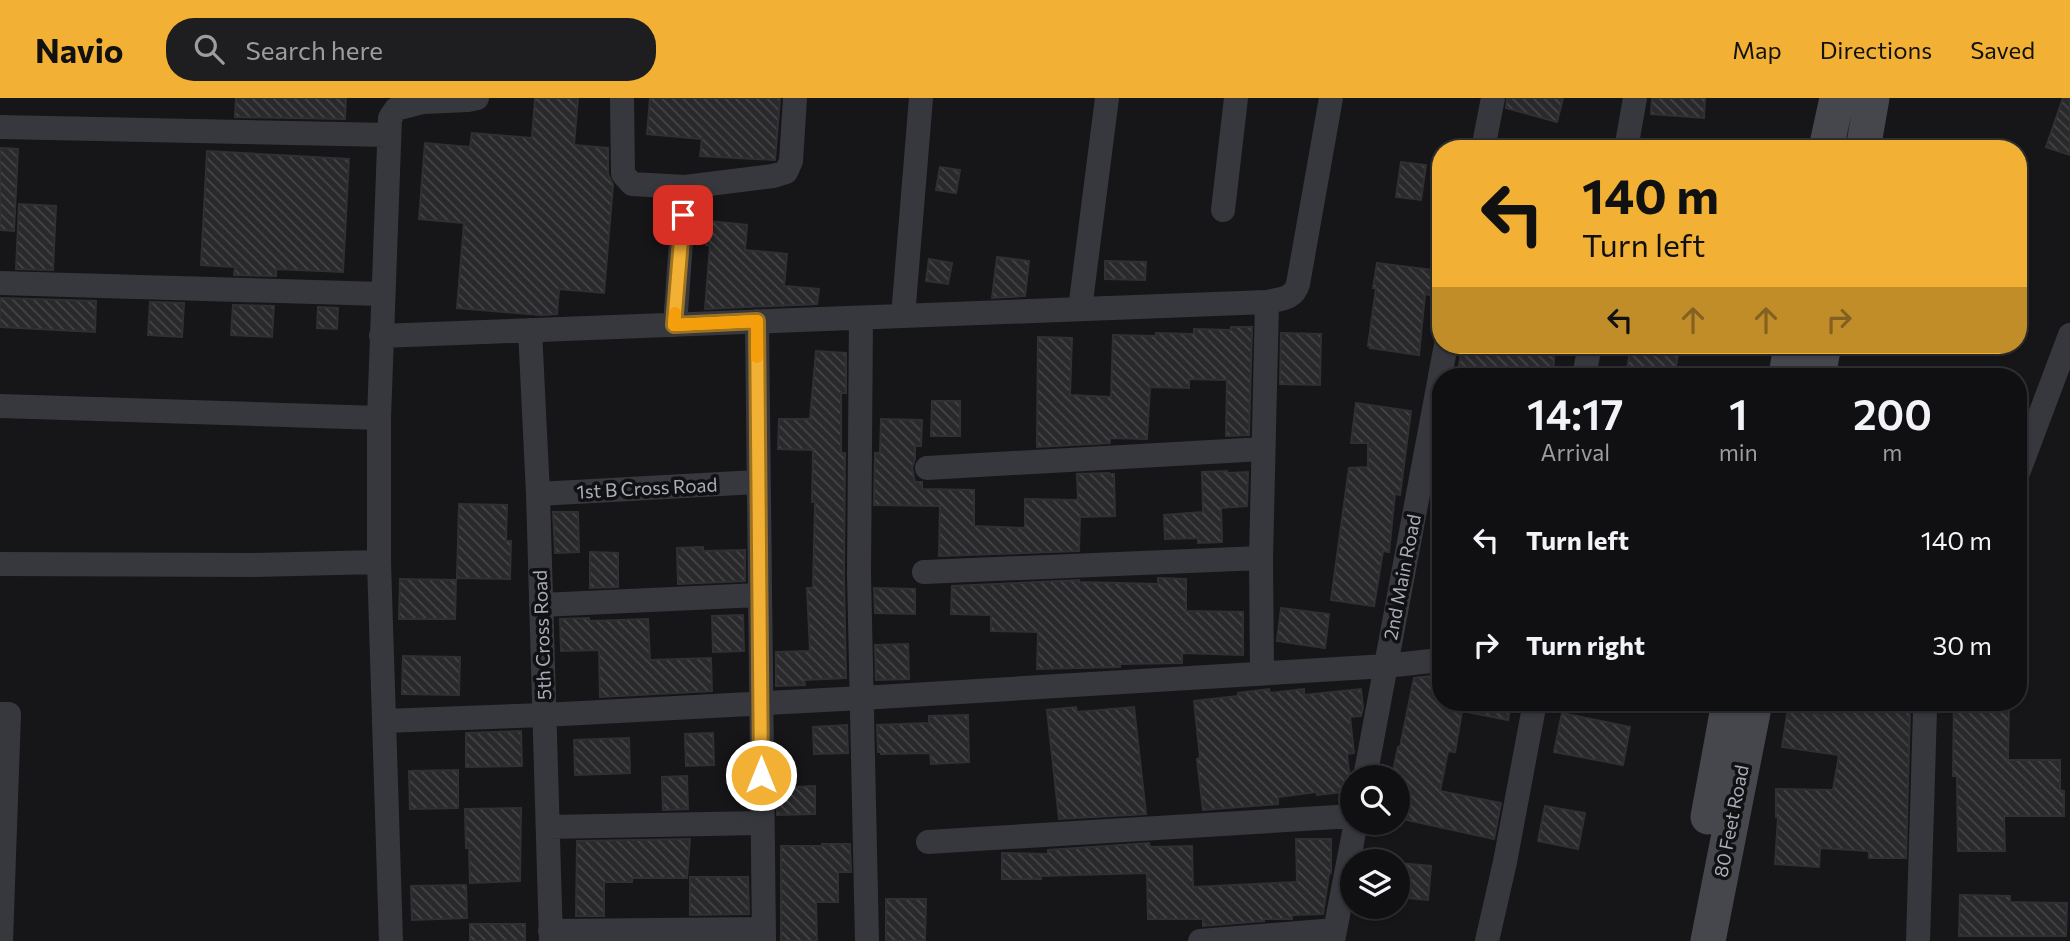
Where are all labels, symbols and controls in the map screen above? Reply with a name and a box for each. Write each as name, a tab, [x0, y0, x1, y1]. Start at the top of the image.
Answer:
search box	[166, 18, 656, 81]
text: Navio	[35, 29, 124, 70]
icon: search	[190, 30, 228, 68]
text: Search here	[246, 34, 383, 65]
text: Map	[1732, 35, 1782, 64]
text: Directions	[1820, 35, 1932, 64]
text: Saved	[1970, 35, 2035, 64]
text: 140 m	[1582, 164, 1719, 224]
icon: left	[1467, 168, 1558, 259]
pin	[653, 185, 713, 245]
icon: arrive	[664, 196, 702, 234]
text: Turn left	[1582, 224, 1706, 264]
icon: left	[1601, 301, 1639, 339]
icon: ahead	[1674, 301, 1712, 339]
icon: ahead	[1747, 301, 1785, 339]
icon: right	[1820, 301, 1858, 339]
text: 14:17	[1527, 387, 1624, 439]
text: 1	[1729, 387, 1748, 439]
text: 200	[1853, 387, 1932, 439]
text: Arrival	[1541, 438, 1610, 466]
text: min	[1719, 438, 1758, 466]
text: m	[1882, 438, 1902, 466]
street label: 1st B Cross Road	[576, 472, 718, 503]
street label: 2nd Main Road	[1378, 512, 1425, 642]
icon: left	[1467, 521, 1505, 559]
text: Turn left	[1526, 524, 1629, 555]
text: 140 m	[1921, 524, 1992, 555]
street label: 5th Cross Road	[528, 570, 555, 700]
icon: right	[1467, 626, 1505, 664]
text: Turn right	[1526, 629, 1645, 660]
text: 30 m	[1933, 629, 1992, 660]
position arrow	[724, 738, 798, 812]
street label: 80 Feet Road	[1708, 763, 1753, 879]
map controls	[1340, 765, 1410, 919]
button: search	[1340, 765, 1410, 835]
button: layers	[1340, 849, 1410, 919]

